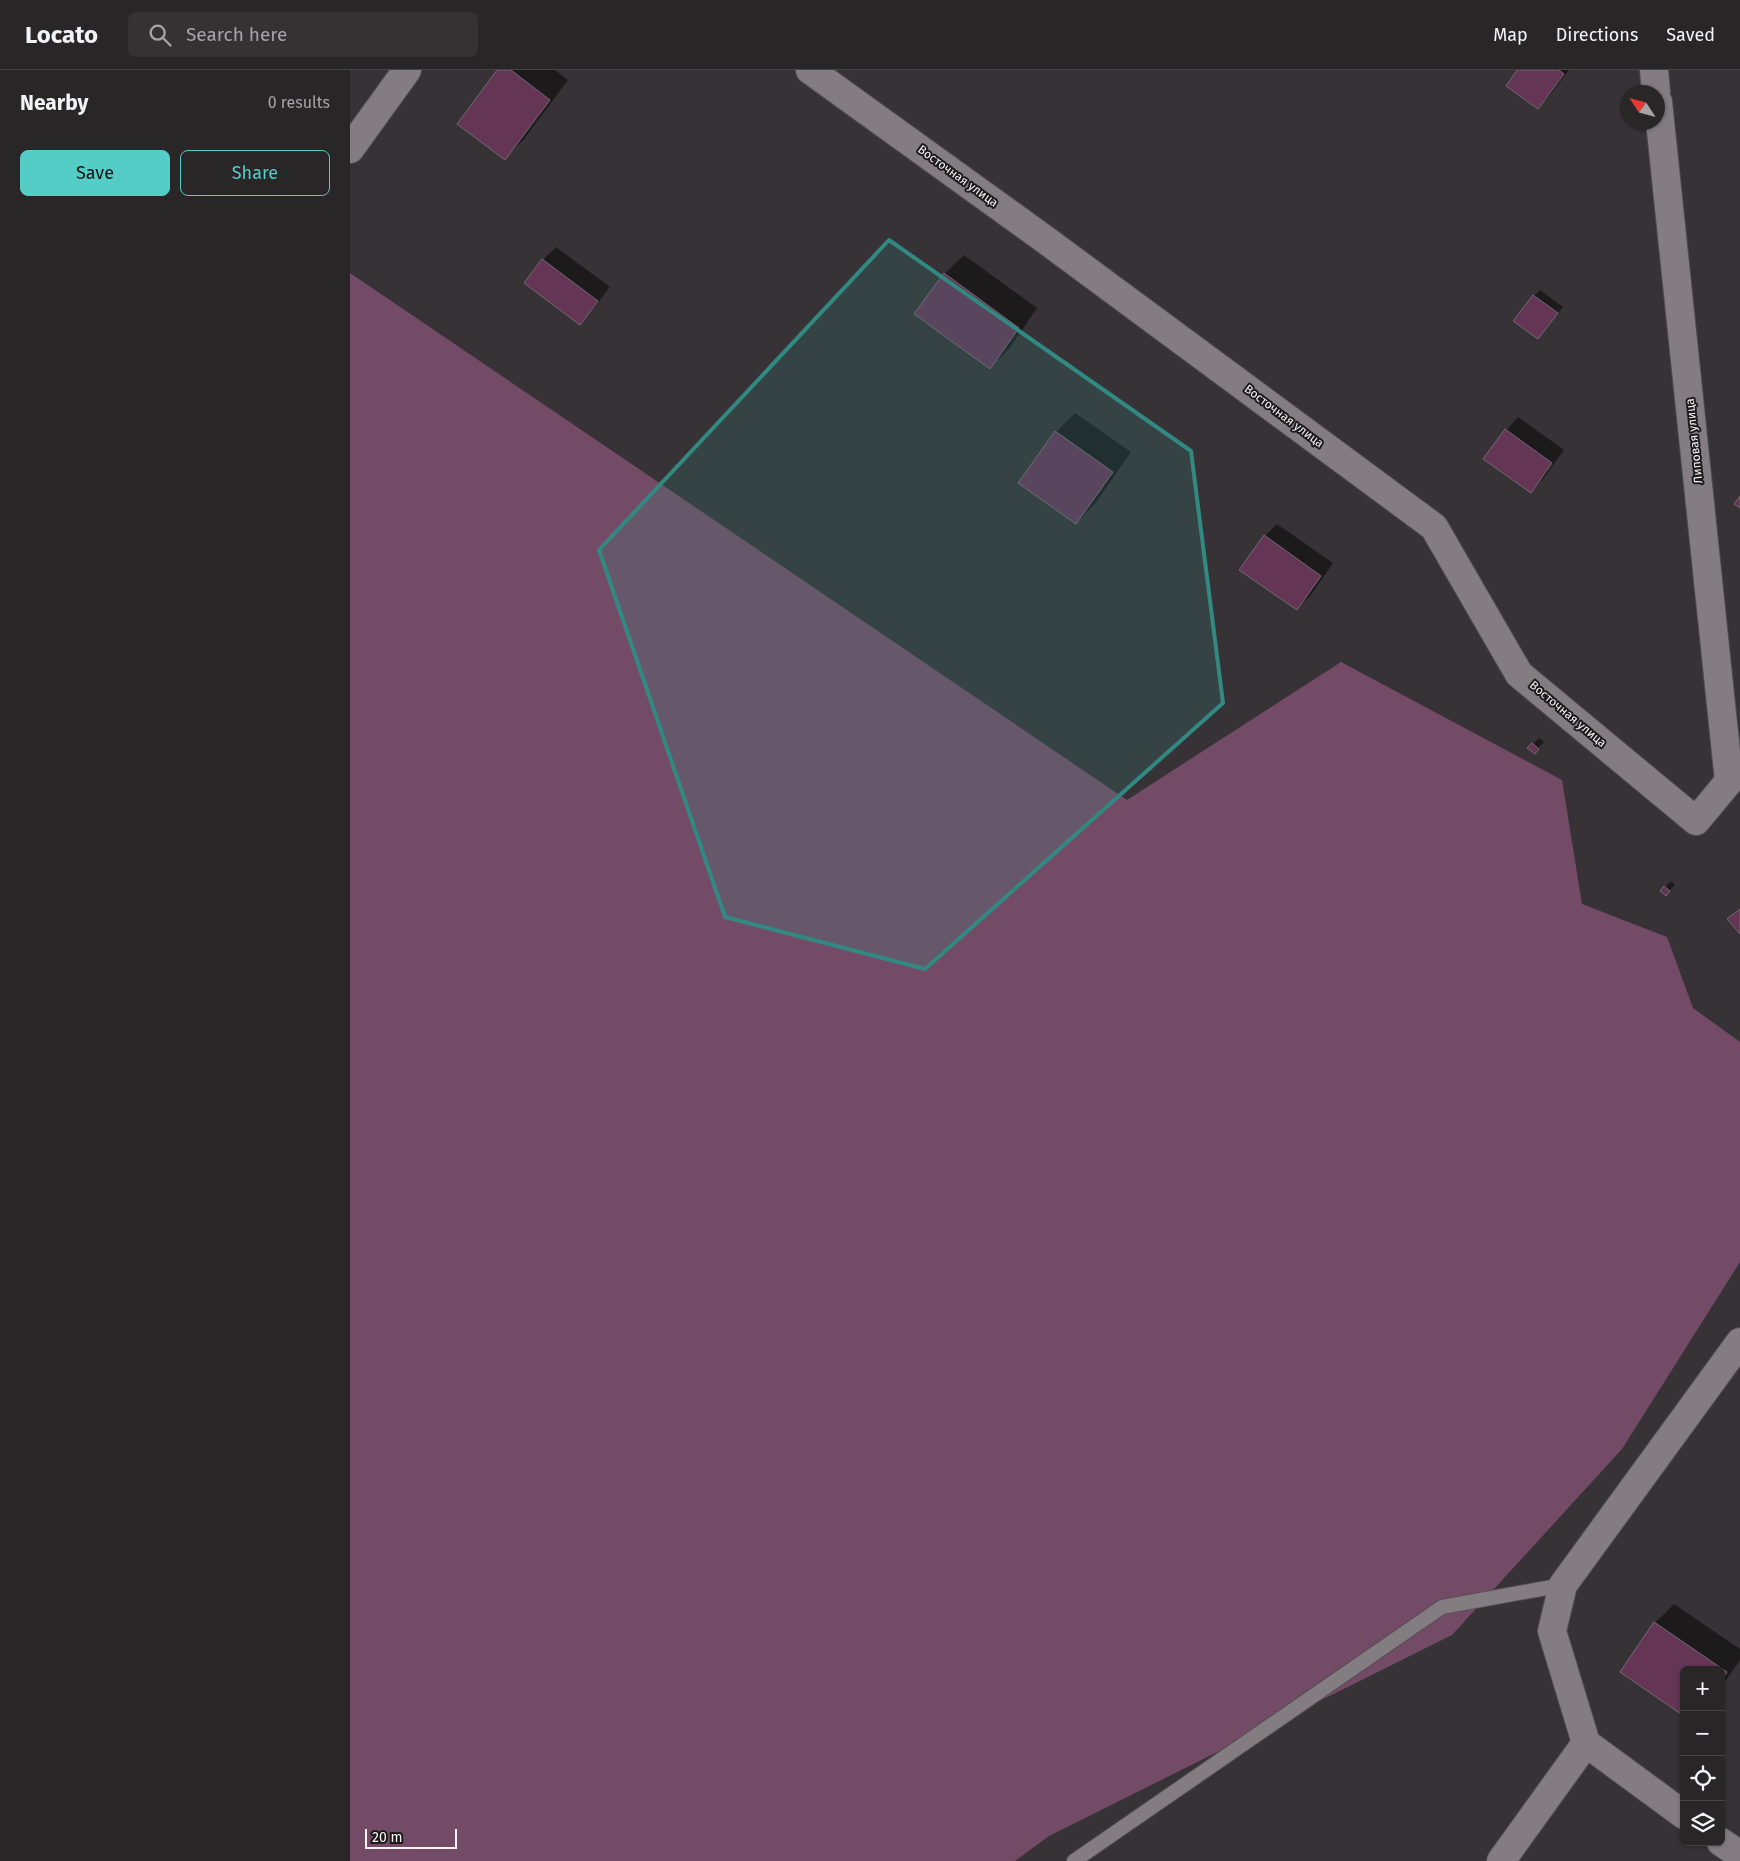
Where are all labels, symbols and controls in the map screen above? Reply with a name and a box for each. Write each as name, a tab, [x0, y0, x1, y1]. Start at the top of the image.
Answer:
search box	[128, 12, 478, 57]
text: Locato	[25, 21, 98, 49]
icon: search	[146, 21, 174, 49]
text: Search here	[186, 23, 287, 46]
text: Map	[1493, 24, 1528, 46]
text: Directions	[1556, 24, 1638, 46]
text: Saved	[1666, 24, 1715, 46]
north arrow	[1620, 85, 1665, 130]
text: Nearby	[20, 90, 88, 116]
text: 0 results	[268, 93, 330, 112]
street label: Восточная улица	[915, 142, 1001, 210]
button: Save	[20, 150, 170, 196]
button: Share	[180, 150, 330, 196]
street label: Восточная улица	[1242, 382, 1326, 450]
street label: Липовая улица	[1683, 398, 1705, 484]
street label: Восточная улица	[1527, 678, 1609, 750]
map controls	[1680, 1666, 1725, 1846]
button: +	[1680, 1666, 1725, 1711]
button: −	[1680, 1711, 1725, 1756]
button: locate	[1680, 1756, 1725, 1801]
button: layers	[1680, 1801, 1725, 1846]
scale bar	[365, 1826, 458, 1849]
text: 20 m	[372, 1829, 402, 1846]

